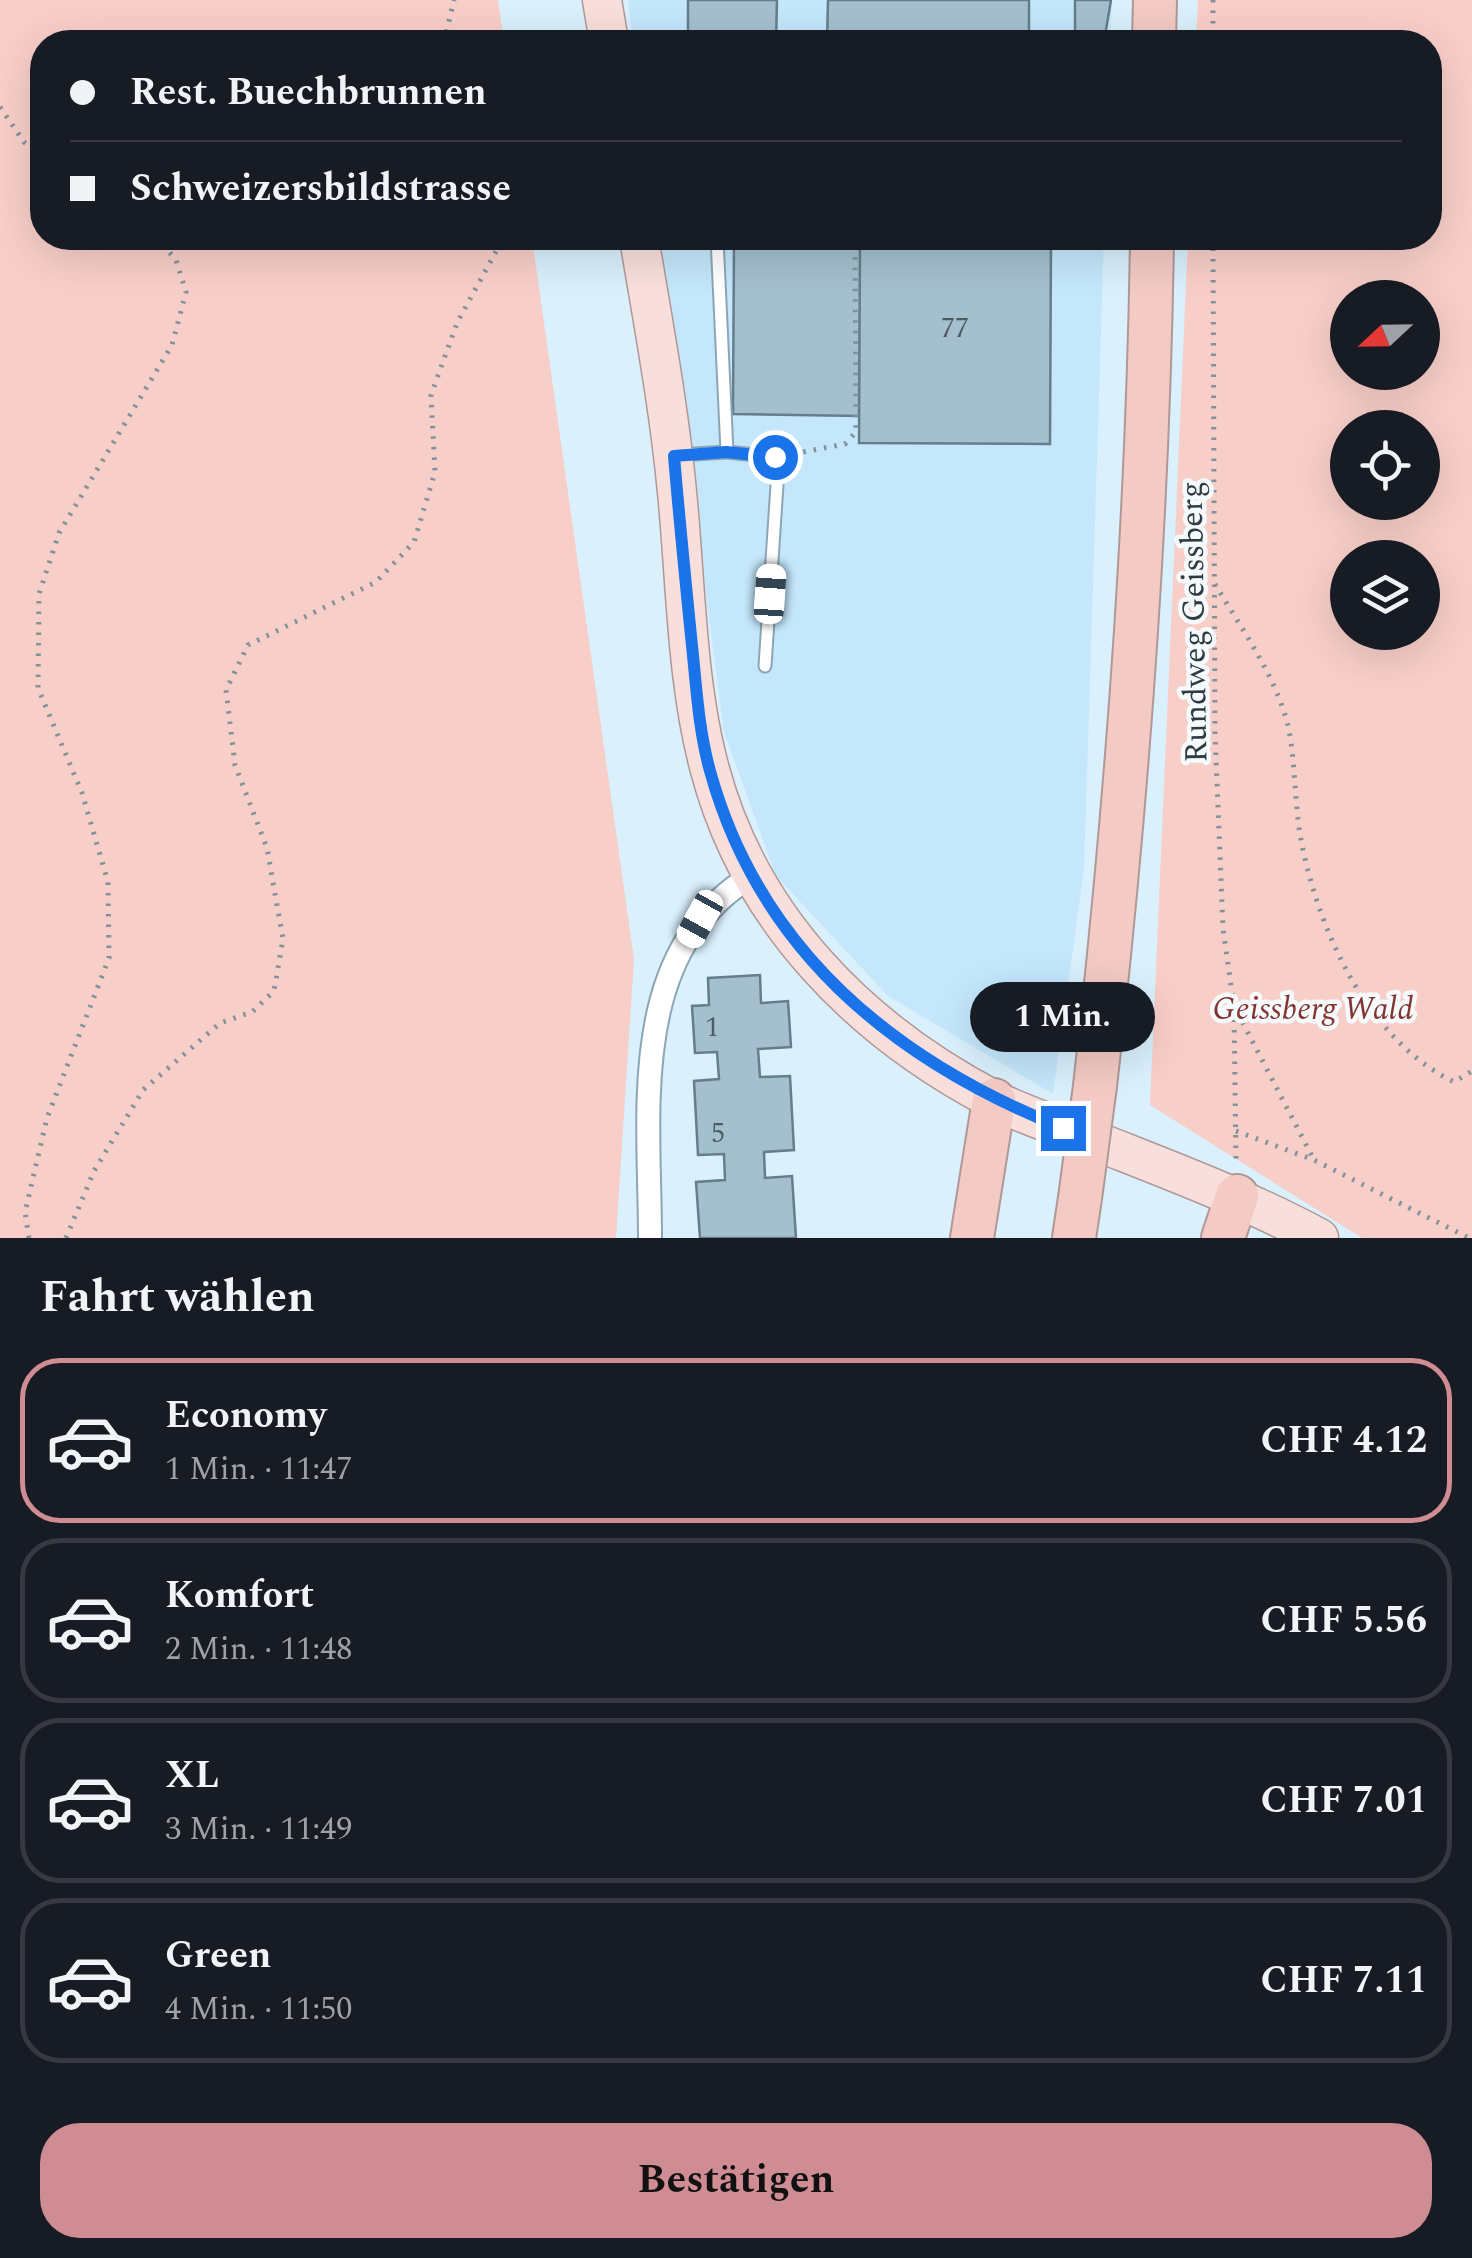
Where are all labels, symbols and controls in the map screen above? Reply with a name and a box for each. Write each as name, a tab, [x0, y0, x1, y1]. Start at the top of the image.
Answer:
text: Rest. Buechbrunnen	[130, 64, 487, 122]
text: Schweizersbildstrasse	[130, 160, 511, 218]
north arrow	[1330, 280, 1440, 390]
map controls	[1330, 280, 1440, 650]
house number: 77	[941, 307, 969, 350]
button: locate	[1330, 410, 1440, 520]
route start	[753, 435, 798, 480]
street label: Rundweg Geissberg	[1168, 481, 1221, 763]
button: layers	[1330, 540, 1440, 650]
car	[753, 563, 787, 625]
car	[672, 885, 728, 953]
callout: 1 Min.	[970, 983, 1156, 1053]
park label: Geissberg Wald	[1213, 985, 1413, 1034]
text: 1 Min.	[1014, 992, 1111, 1041]
house number: 1	[705, 1006, 719, 1049]
route end	[1041, 1106, 1086, 1151]
house number: 5	[711, 1112, 725, 1155]
text: Fahrt wählen	[40, 1263, 315, 1332]
text: Economy	[165, 1387, 326, 1445]
icon: car	[45, 1396, 135, 1486]
text: CHF 4.12	[1261, 1412, 1427, 1470]
text: 1 Min. · 11:47	[165, 1445, 352, 1494]
text: Komfort	[165, 1567, 314, 1625]
icon: car	[45, 1576, 135, 1666]
text: CHF 5.56	[1261, 1592, 1427, 1650]
text: 2 Min. · 11:48	[165, 1625, 352, 1674]
text: XL	[165, 1747, 219, 1805]
icon: car	[45, 1756, 135, 1846]
text: CHF 7.01	[1261, 1772, 1427, 1830]
text: 3 Min. · 11:49	[165, 1805, 352, 1854]
text: Green	[165, 1927, 272, 1985]
icon: car	[45, 1936, 135, 2026]
text: CHF 7.11	[1261, 1952, 1427, 2010]
text: 4 Min. · 11:50	[165, 1985, 352, 2034]
button: Bestätigen	[40, 2123, 1432, 2238]

